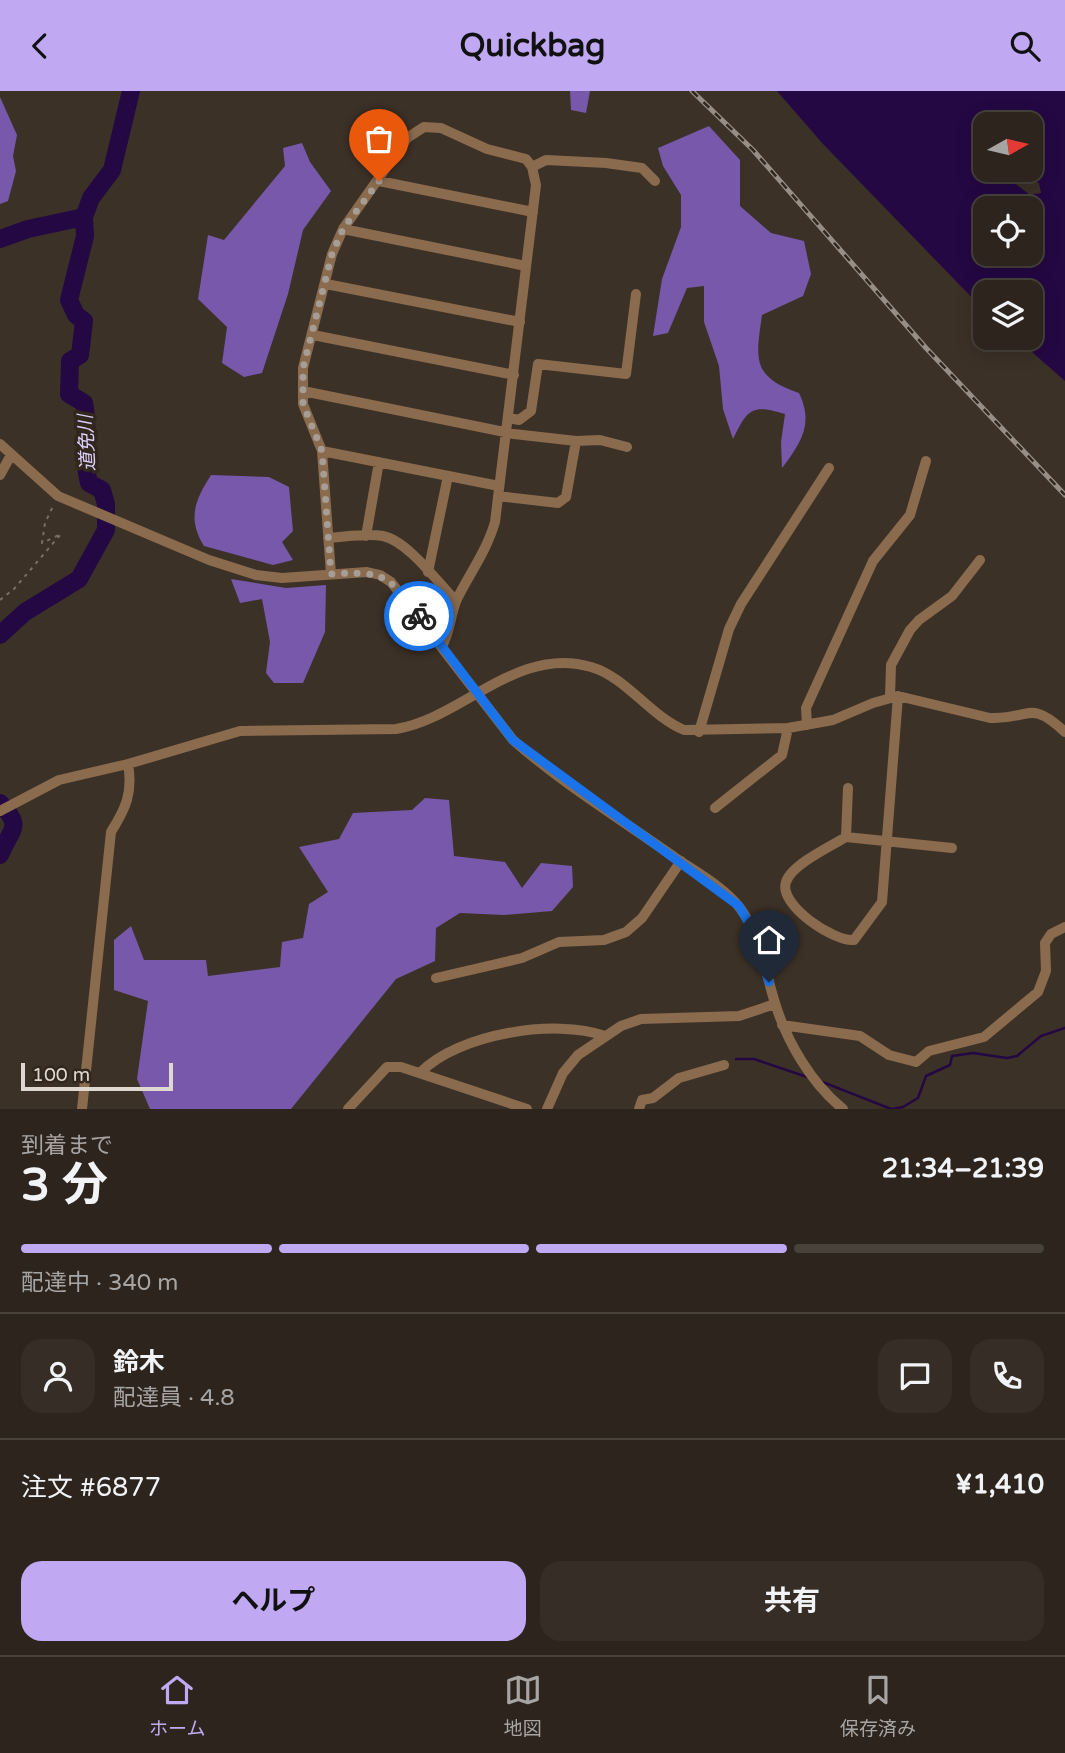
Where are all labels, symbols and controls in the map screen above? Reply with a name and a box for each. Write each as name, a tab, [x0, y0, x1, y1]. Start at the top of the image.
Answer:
icon: back	[21, 27, 59, 65]
text: Quickbag	[459, 27, 606, 65]
icon: search	[1006, 27, 1044, 65]
pin	[349, 109, 409, 181]
north arrow	[973, 112, 1043, 182]
map controls	[973, 112, 1043, 350]
icon: bag	[360, 120, 398, 158]
button: locate	[973, 196, 1043, 266]
button: layers	[973, 280, 1043, 350]
water label: 道免川	[74, 412, 99, 472]
courier	[384, 581, 454, 651]
icon: bike	[400, 597, 438, 635]
pin	[739, 910, 799, 982]
icon: home	[750, 921, 788, 959]
scale bar	[21, 1060, 173, 1092]
text: 100 m	[32, 1064, 90, 1086]
text: 到着まで	[21, 1132, 113, 1160]
text: 21:34–21:39	[882, 1153, 1044, 1184]
text: 3 分	[21, 1158, 108, 1213]
text: 配達中 · 340 m	[21, 1269, 178, 1297]
button: person	[21, 1339, 95, 1413]
button: chat	[878, 1339, 952, 1413]
button: phone	[970, 1339, 1044, 1413]
text: 鈴木	[113, 1347, 165, 1378]
text: 配達員 · 4.8	[113, 1384, 235, 1412]
text: ¥1,410	[955, 1469, 1044, 1500]
text: 注文 #6877	[21, 1472, 161, 1503]
button: ヘルプ	[21, 1561, 526, 1641]
button: 共有	[540, 1561, 1044, 1641]
tab: ホーム	[149, 1671, 206, 1740]
tab: 地図	[504, 1671, 542, 1740]
tab: 保存済み	[840, 1671, 916, 1740]

